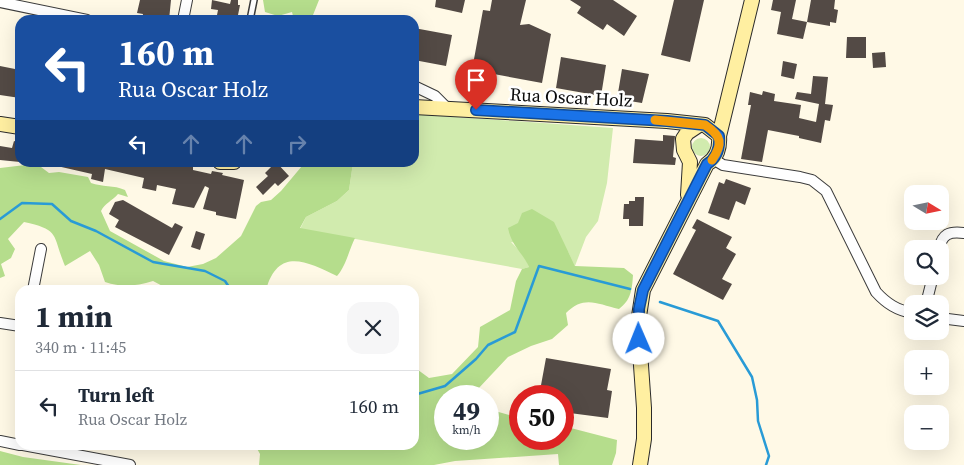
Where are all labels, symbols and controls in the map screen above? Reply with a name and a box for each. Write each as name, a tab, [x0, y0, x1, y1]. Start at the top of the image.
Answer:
text: 160 m	[118, 29, 214, 77]
icon: left	[35, 35, 100, 100]
pin	[455, 59, 497, 110]
icon: arrive	[462, 66, 490, 94]
text: Rua Oscar Holz	[118, 74, 268, 104]
street label: Rua Oscar Holz	[509, 81, 633, 113]
icon: left	[124, 130, 152, 158]
icon: ahead	[177, 130, 205, 158]
icon: ahead	[230, 130, 258, 158]
icon: right	[283, 130, 311, 158]
north arrow	[904, 185, 949, 230]
map controls	[904, 185, 949, 450]
button: search	[904, 240, 949, 285]
button: layers	[904, 295, 949, 340]
text: 1 min	[35, 296, 113, 337]
button: close	[347, 302, 399, 354]
position arrow	[612, 312, 664, 364]
text: 340 m · 11:45	[35, 336, 126, 358]
button: +	[904, 350, 949, 395]
text: Turn left	[78, 382, 154, 408]
speed limit sign: 50	[509, 385, 574, 450]
icon: left	[35, 392, 63, 420]
text: 160 m	[349, 393, 399, 419]
text: 49	[453, 394, 480, 428]
button: −	[904, 405, 949, 450]
text: Rua Oscar Holz	[78, 408, 187, 430]
text: km/h	[452, 422, 481, 438]

